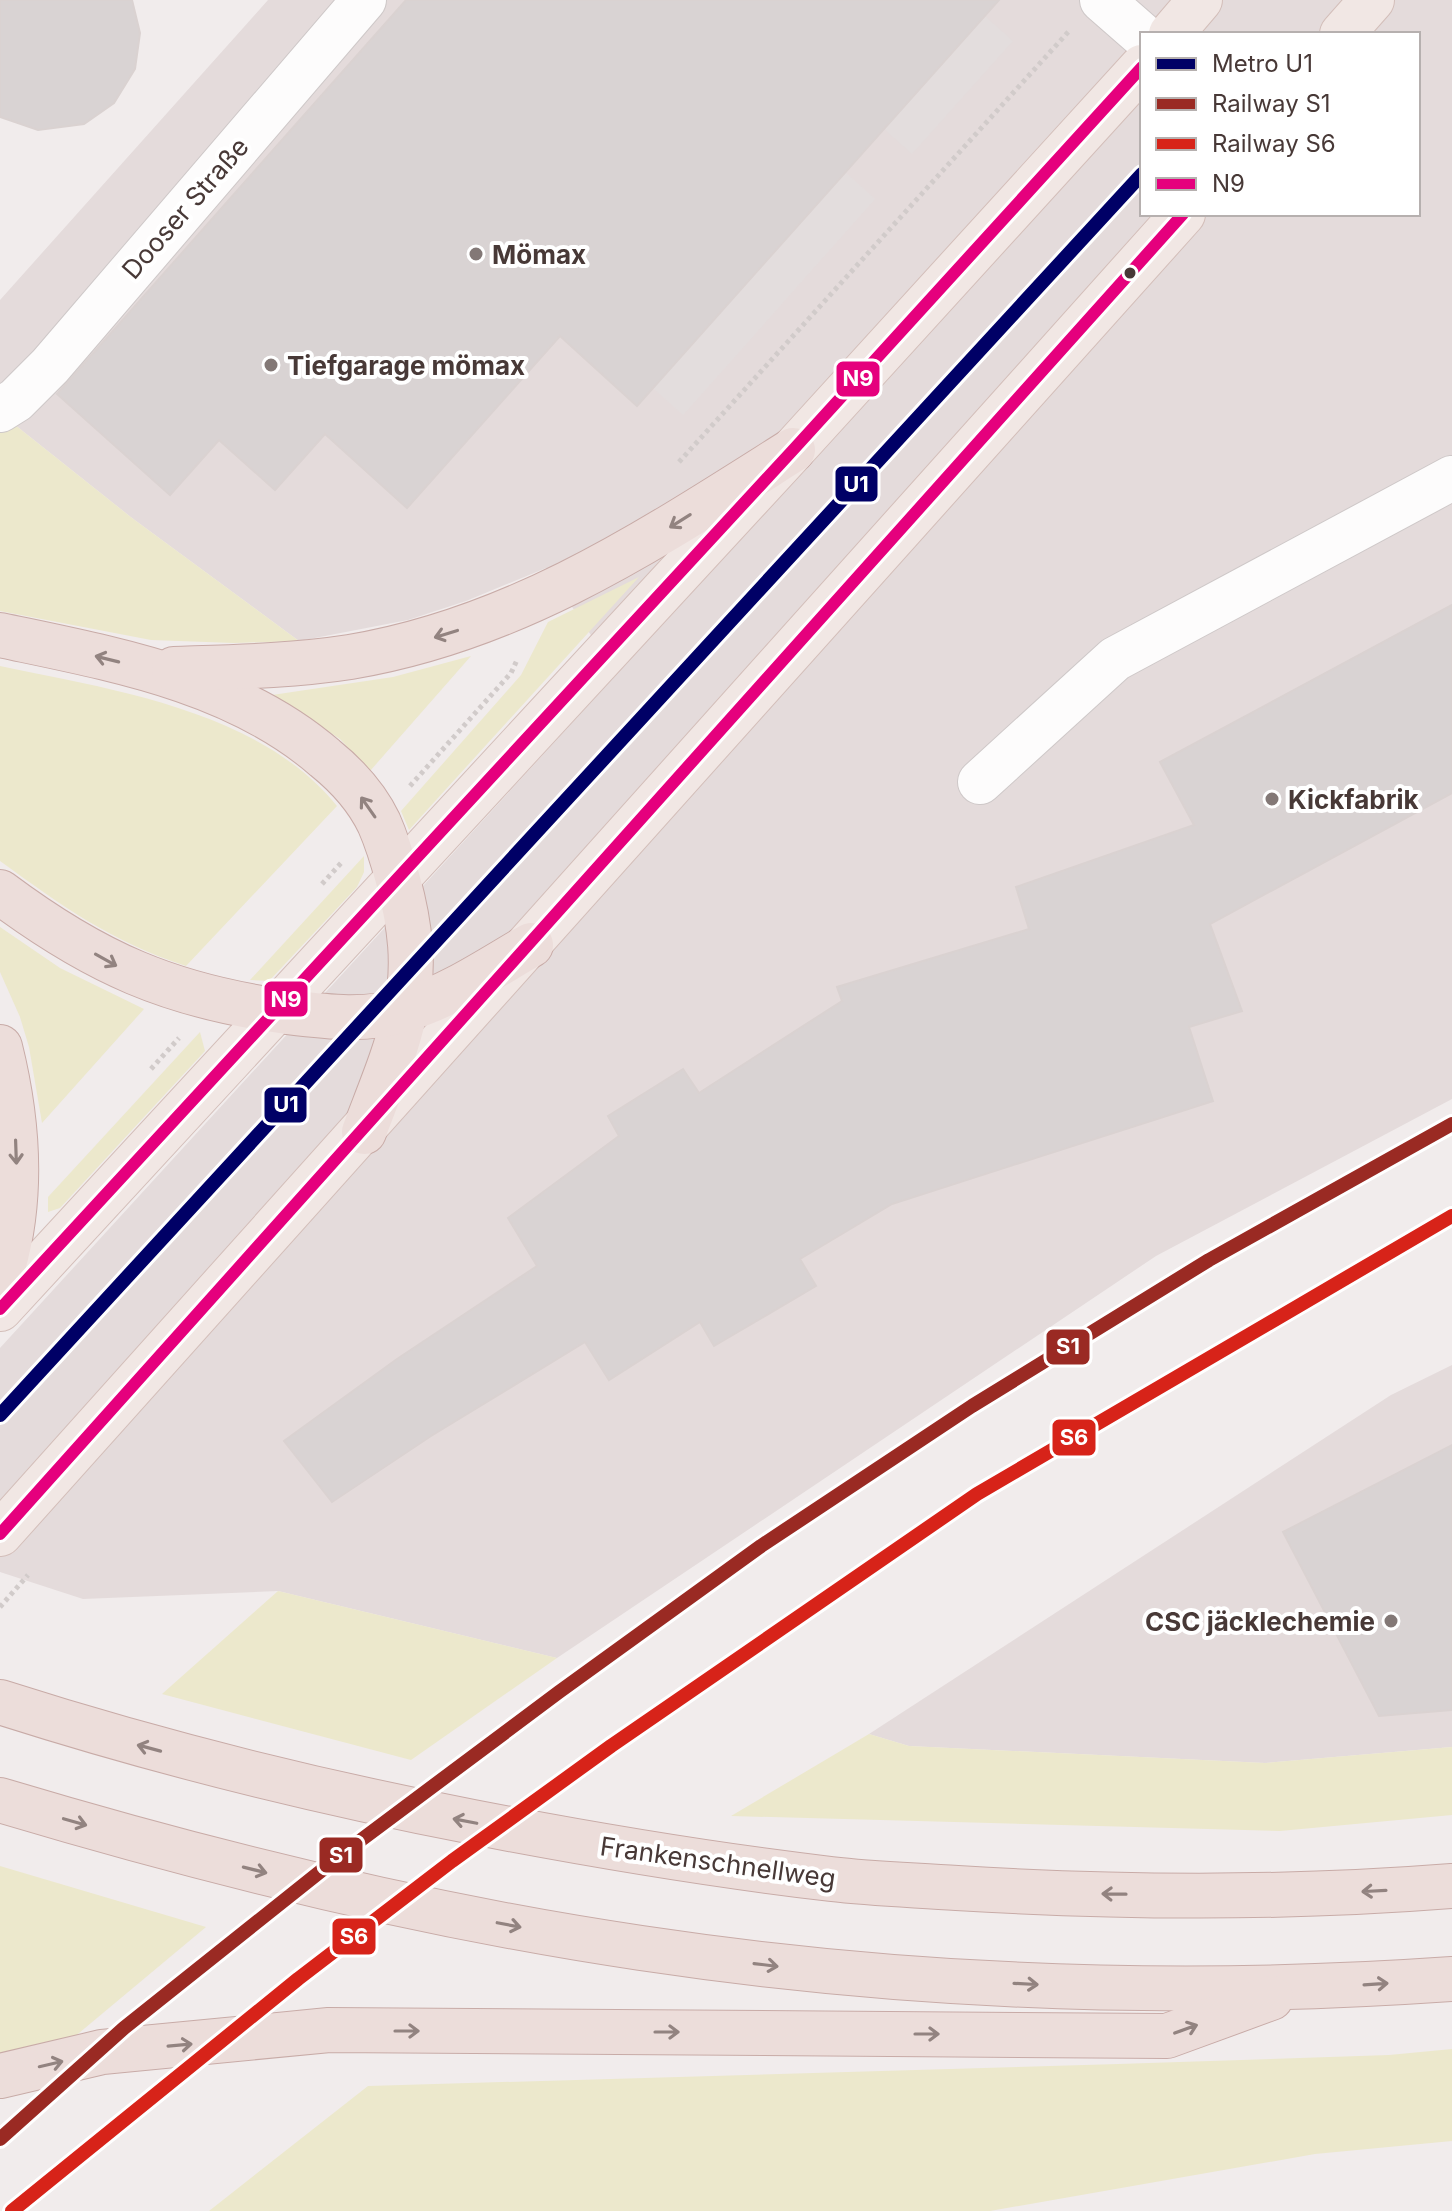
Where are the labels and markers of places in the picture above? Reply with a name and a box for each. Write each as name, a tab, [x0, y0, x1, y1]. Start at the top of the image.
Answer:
place label: Mömax	[492, 239, 586, 270]
marker: Mömax	[467, 245, 485, 263]
unlabelled marker	[1122, 265, 1138, 281]
place label: Tiefgarage mömax	[287, 350, 525, 381]
marker: Tiefgarage mömax	[262, 356, 280, 374]
place label: Kickfabrik	[1288, 784, 1419, 815]
marker: Kickfabrik	[1263, 790, 1281, 808]
place label: CSC jäcklechemie	[1145, 1606, 1375, 1637]
marker: CSC jäcklechemie	[1382, 1612, 1400, 1630]

